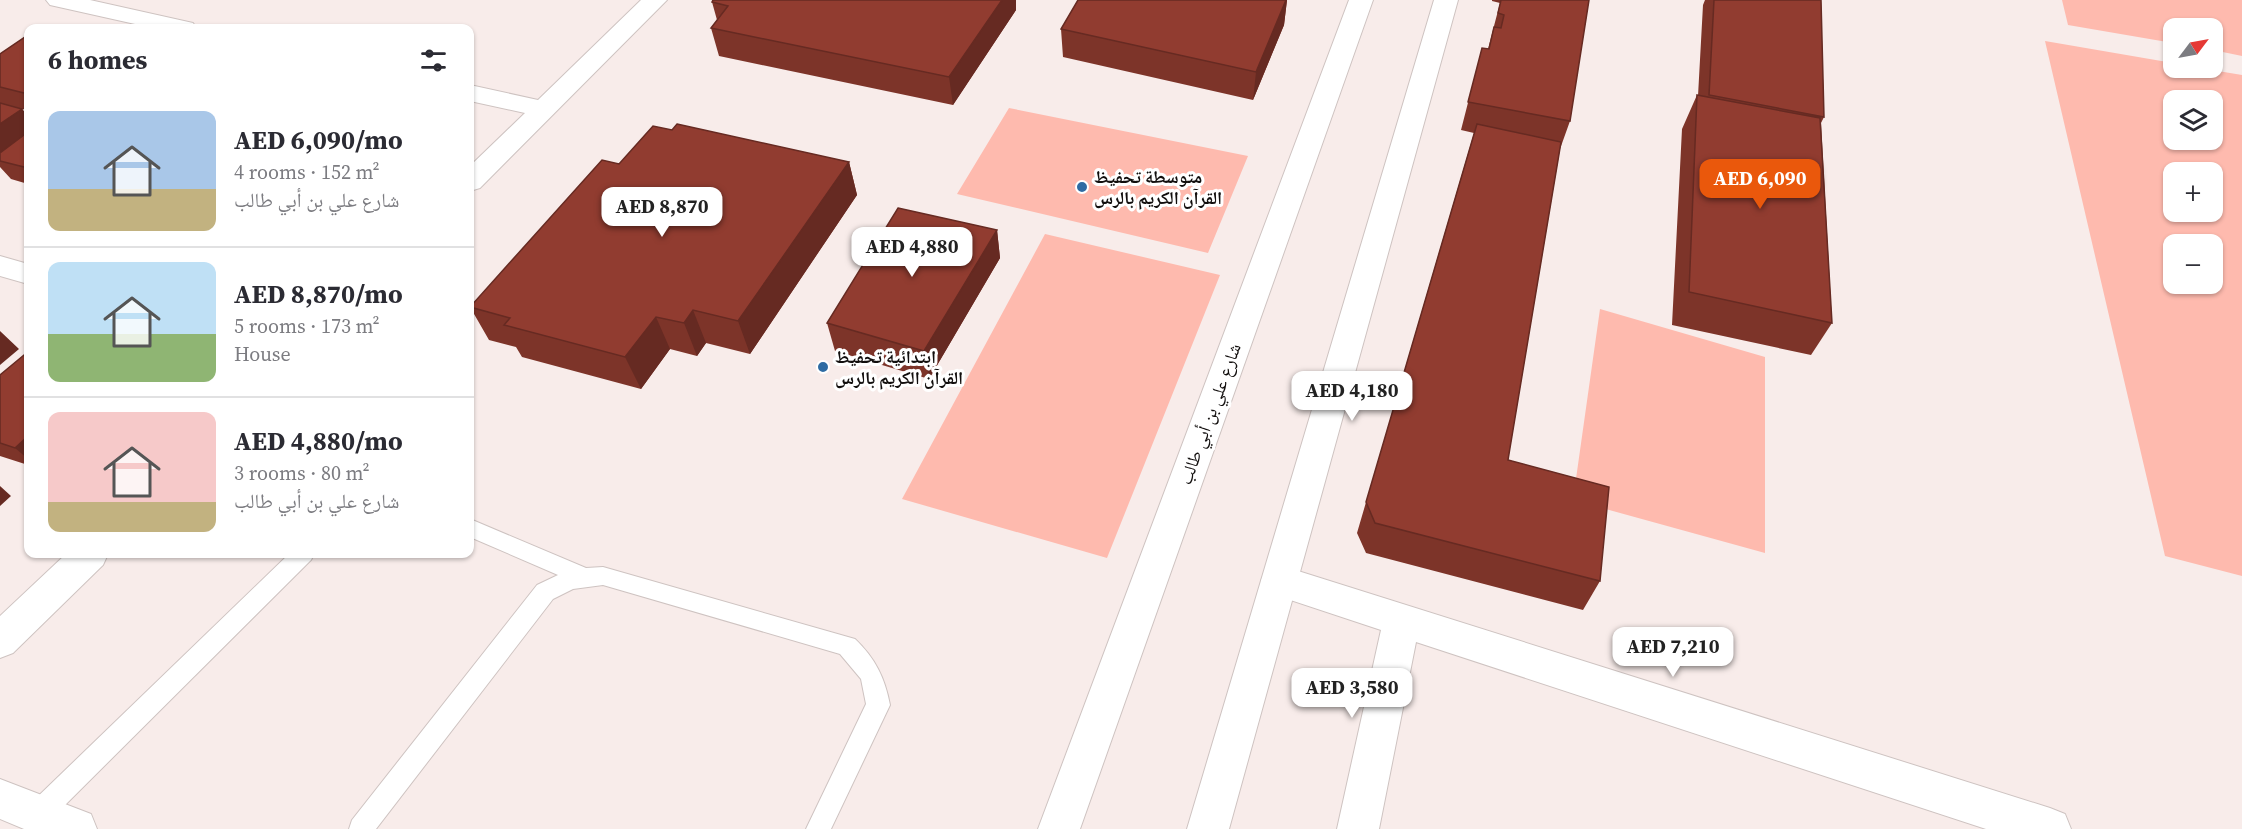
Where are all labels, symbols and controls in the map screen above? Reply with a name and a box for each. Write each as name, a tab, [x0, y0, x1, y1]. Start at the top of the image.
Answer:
north arrow	[2163, 18, 2223, 78]
map controls	[2163, 18, 2223, 294]
text: 6 homes	[48, 42, 147, 78]
icon: filters	[417, 44, 450, 77]
button: layers	[2163, 90, 2223, 150]
text: AED 6,090/mo	[234, 122, 403, 158]
icon: home	[96, 135, 168, 207]
text: 4 rooms · 152 m²	[234, 158, 380, 186]
pin: AED 6,090	[1691, 159, 1829, 210]
button: +	[2163, 162, 2223, 222]
place label: متوسطة تحفيظ القرآن الكريم بالرس	[1094, 164, 1222, 210]
text: AED 6,090	[1713, 164, 1807, 192]
marker: متوسطة تحفيظ القرآن الكريم بالرس	[1075, 180, 1089, 194]
text: شارع علي بن أبي طالب	[234, 186, 399, 214]
pin: AED 8,870	[593, 187, 731, 238]
text: AED 8,870	[615, 192, 709, 220]
pin: AED 4,880	[843, 227, 981, 278]
text: AED 4,880	[865, 232, 959, 260]
button: −	[2163, 234, 2223, 294]
text: AED 8,870/mo	[234, 276, 403, 312]
icon: home	[96, 286, 168, 358]
text: 5 rooms · 173 m²	[234, 312, 380, 340]
text: House	[234, 340, 291, 368]
street label: شارع علي بن أبي طالب	[1172, 340, 1249, 489]
place label: ابتدائية تحفيظ القرآن الكريم بالرس	[835, 344, 963, 390]
marker: ابتدائية تحفيظ القرآن الكريم بالرس	[816, 360, 830, 374]
pin: AED 4,180	[1283, 371, 1421, 422]
text: AED 4,180	[1305, 376, 1399, 404]
text: AED 4,880/mo	[234, 423, 403, 459]
icon: home	[96, 436, 168, 508]
text: 3 rooms · 80 m²	[234, 459, 370, 487]
text: شارع علي بن أبي طالب	[234, 487, 399, 515]
pin: AED 7,210	[1604, 627, 1742, 678]
text: AED 7,210	[1626, 632, 1720, 660]
pin: AED 3,580	[1283, 668, 1421, 719]
text: AED 3,580	[1305, 673, 1399, 701]

